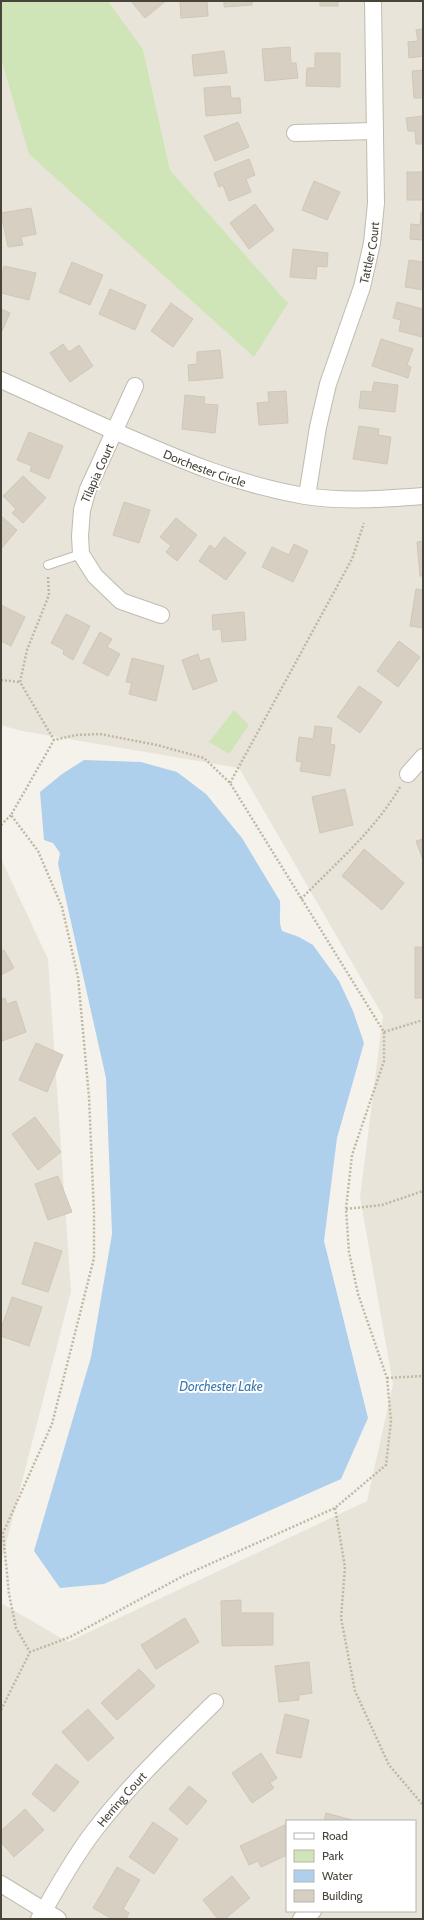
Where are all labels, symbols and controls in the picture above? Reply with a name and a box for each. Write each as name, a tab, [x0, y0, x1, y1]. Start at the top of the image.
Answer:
street label: Tattler Court	[356, 221, 382, 285]
street label: Tilapia Court	[77, 441, 117, 505]
street label: Dorchester Circle	[161, 446, 248, 489]
water label: Dorchester Lake	[179, 1378, 263, 1394]
street label: Herring Court	[93, 1768, 149, 1829]
legend	[286, 1820, 416, 1912]
text: Road	[322, 1828, 348, 1843]
text: Park	[322, 1848, 344, 1863]
text: Water	[322, 1868, 353, 1883]
text: Building	[322, 1888, 364, 1903]

